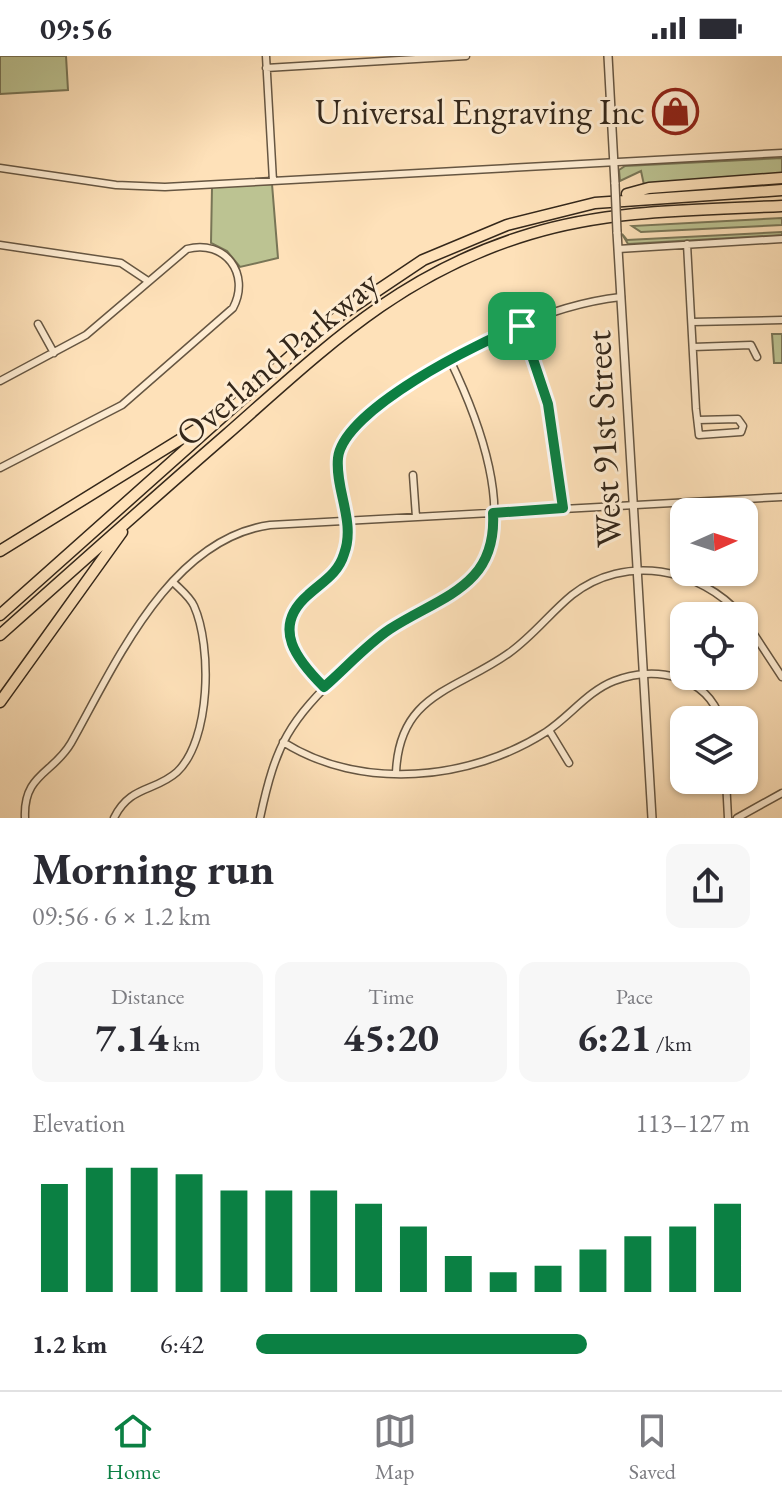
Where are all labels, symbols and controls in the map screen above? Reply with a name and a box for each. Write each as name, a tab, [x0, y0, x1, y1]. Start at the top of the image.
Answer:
text: 09:56	[40, 9, 112, 48]
shop icon: Universal Engraving Inc	[652, 87, 700, 135]
place label: Universal Engraving Inc	[315, 88, 645, 135]
street label: Overland Parkway	[166, 259, 388, 457]
pin	[488, 292, 556, 360]
icon: arrive	[500, 304, 544, 348]
street label: West 91st Street	[574, 329, 632, 549]
north arrow	[670, 498, 758, 586]
map controls	[670, 498, 758, 794]
button: locate	[670, 602, 758, 690]
button: layers	[670, 706, 758, 794]
text: Morning run	[32, 840, 274, 897]
button: share	[666, 844, 750, 928]
text: 09:56 · 6 × 1.2 km	[32, 899, 211, 933]
text: Distance	[111, 982, 184, 1011]
text: Time	[368, 982, 414, 1011]
text: Pace	[616, 982, 653, 1011]
text: 7.14	[95, 1011, 168, 1063]
text: 45:20	[343, 1011, 439, 1063]
text: 6:21	[577, 1011, 651, 1063]
text: km	[168, 1029, 200, 1058]
text: /km	[651, 1029, 692, 1058]
text: Elevation	[32, 1106, 126, 1140]
text: 113–127 m	[635, 1106, 750, 1140]
text: 1.2 km	[32, 1327, 107, 1361]
text: 6:42	[160, 1327, 204, 1361]
tab: Home	[106, 1409, 160, 1486]
tab: Map	[373, 1409, 417, 1486]
tab: Saved	[629, 1409, 676, 1486]

